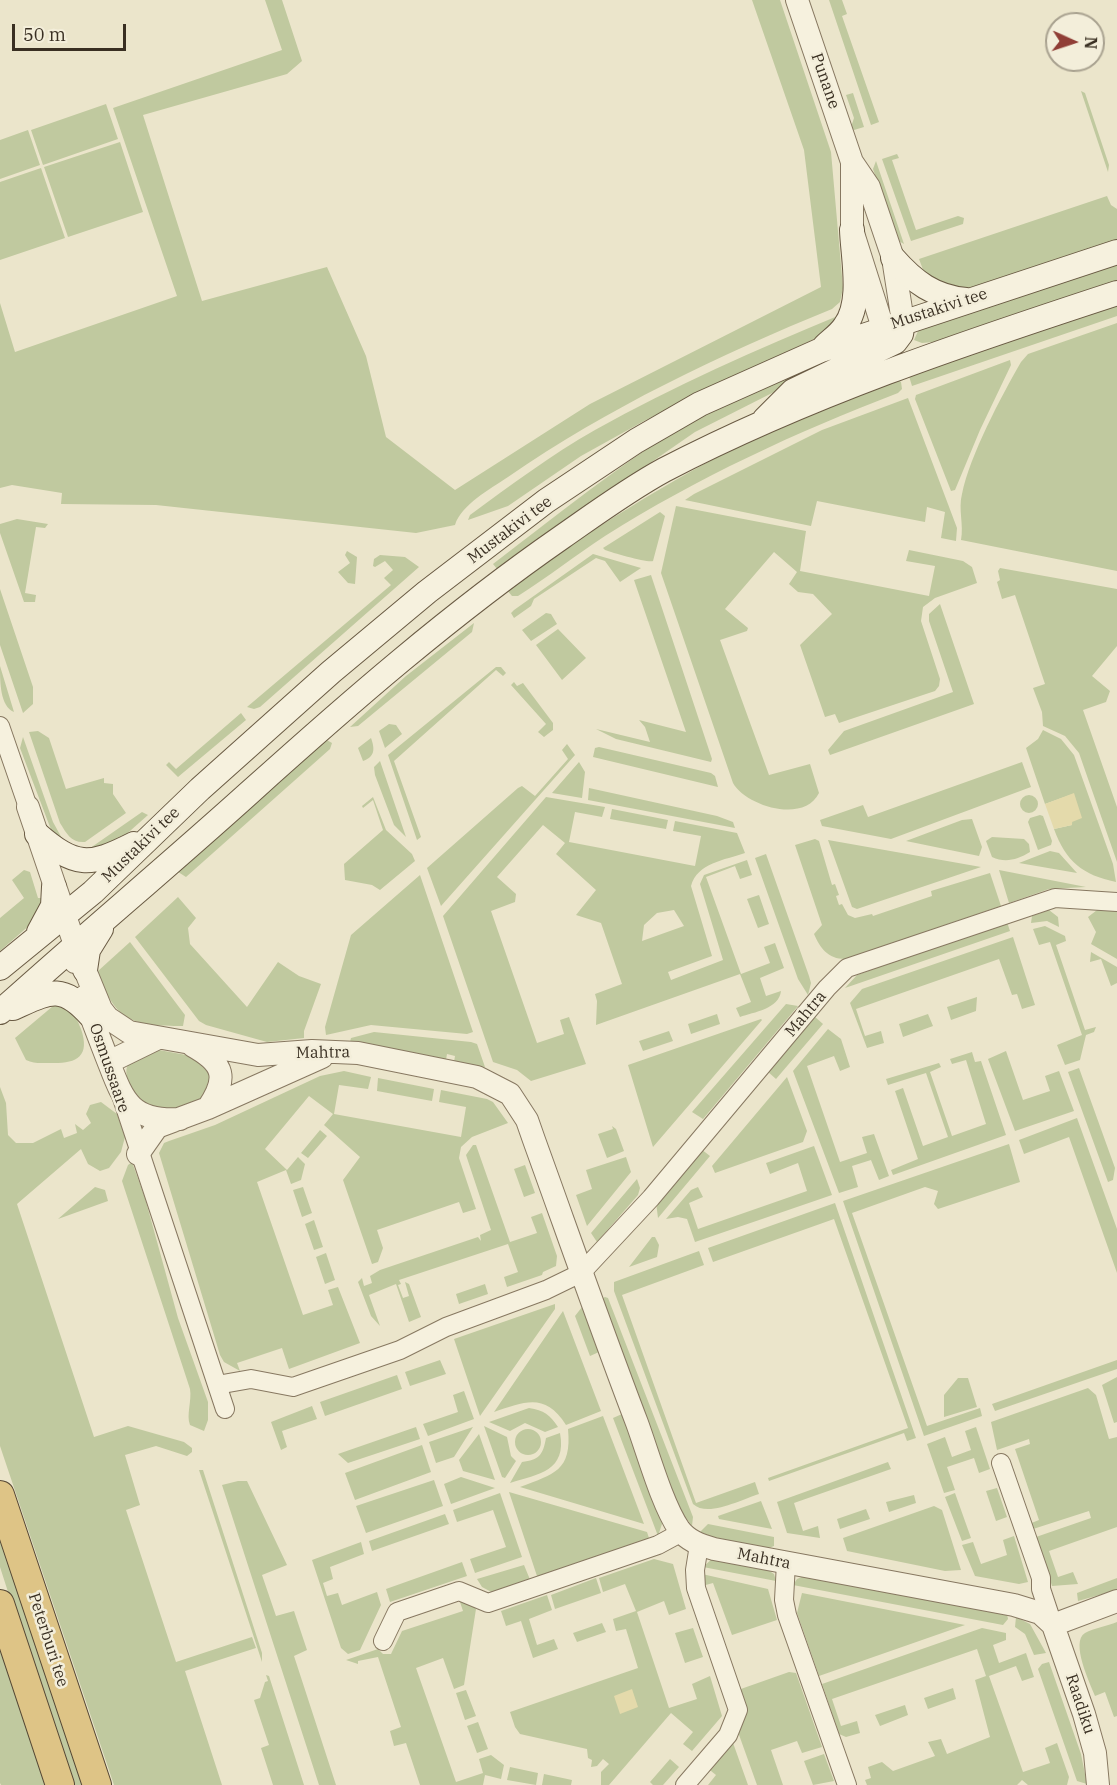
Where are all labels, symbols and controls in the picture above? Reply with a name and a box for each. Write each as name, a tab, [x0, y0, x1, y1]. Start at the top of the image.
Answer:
scale bar	[15, 12, 129, 50]
north arrow	[1045, 12, 1105, 72]
text: 50 m	[23, 23, 66, 46]
text: N	[1081, 36, 1101, 50]
street label: Punane	[807, 51, 843, 111]
street label: Mustakivi tee	[888, 284, 990, 334]
street label: Mustakivi tee	[464, 492, 556, 568]
street label: Mustakivi tee	[98, 803, 184, 887]
street label: Mahtra	[781, 987, 831, 1041]
street label: Osmussaare	[85, 1021, 133, 1115]
street label: Mahtra	[296, 1043, 350, 1063]
street label: Mahtra	[736, 1544, 792, 1574]
street label: Peterburi tee	[24, 1591, 72, 1689]
street label: Raadiku	[1061, 1672, 1099, 1736]

